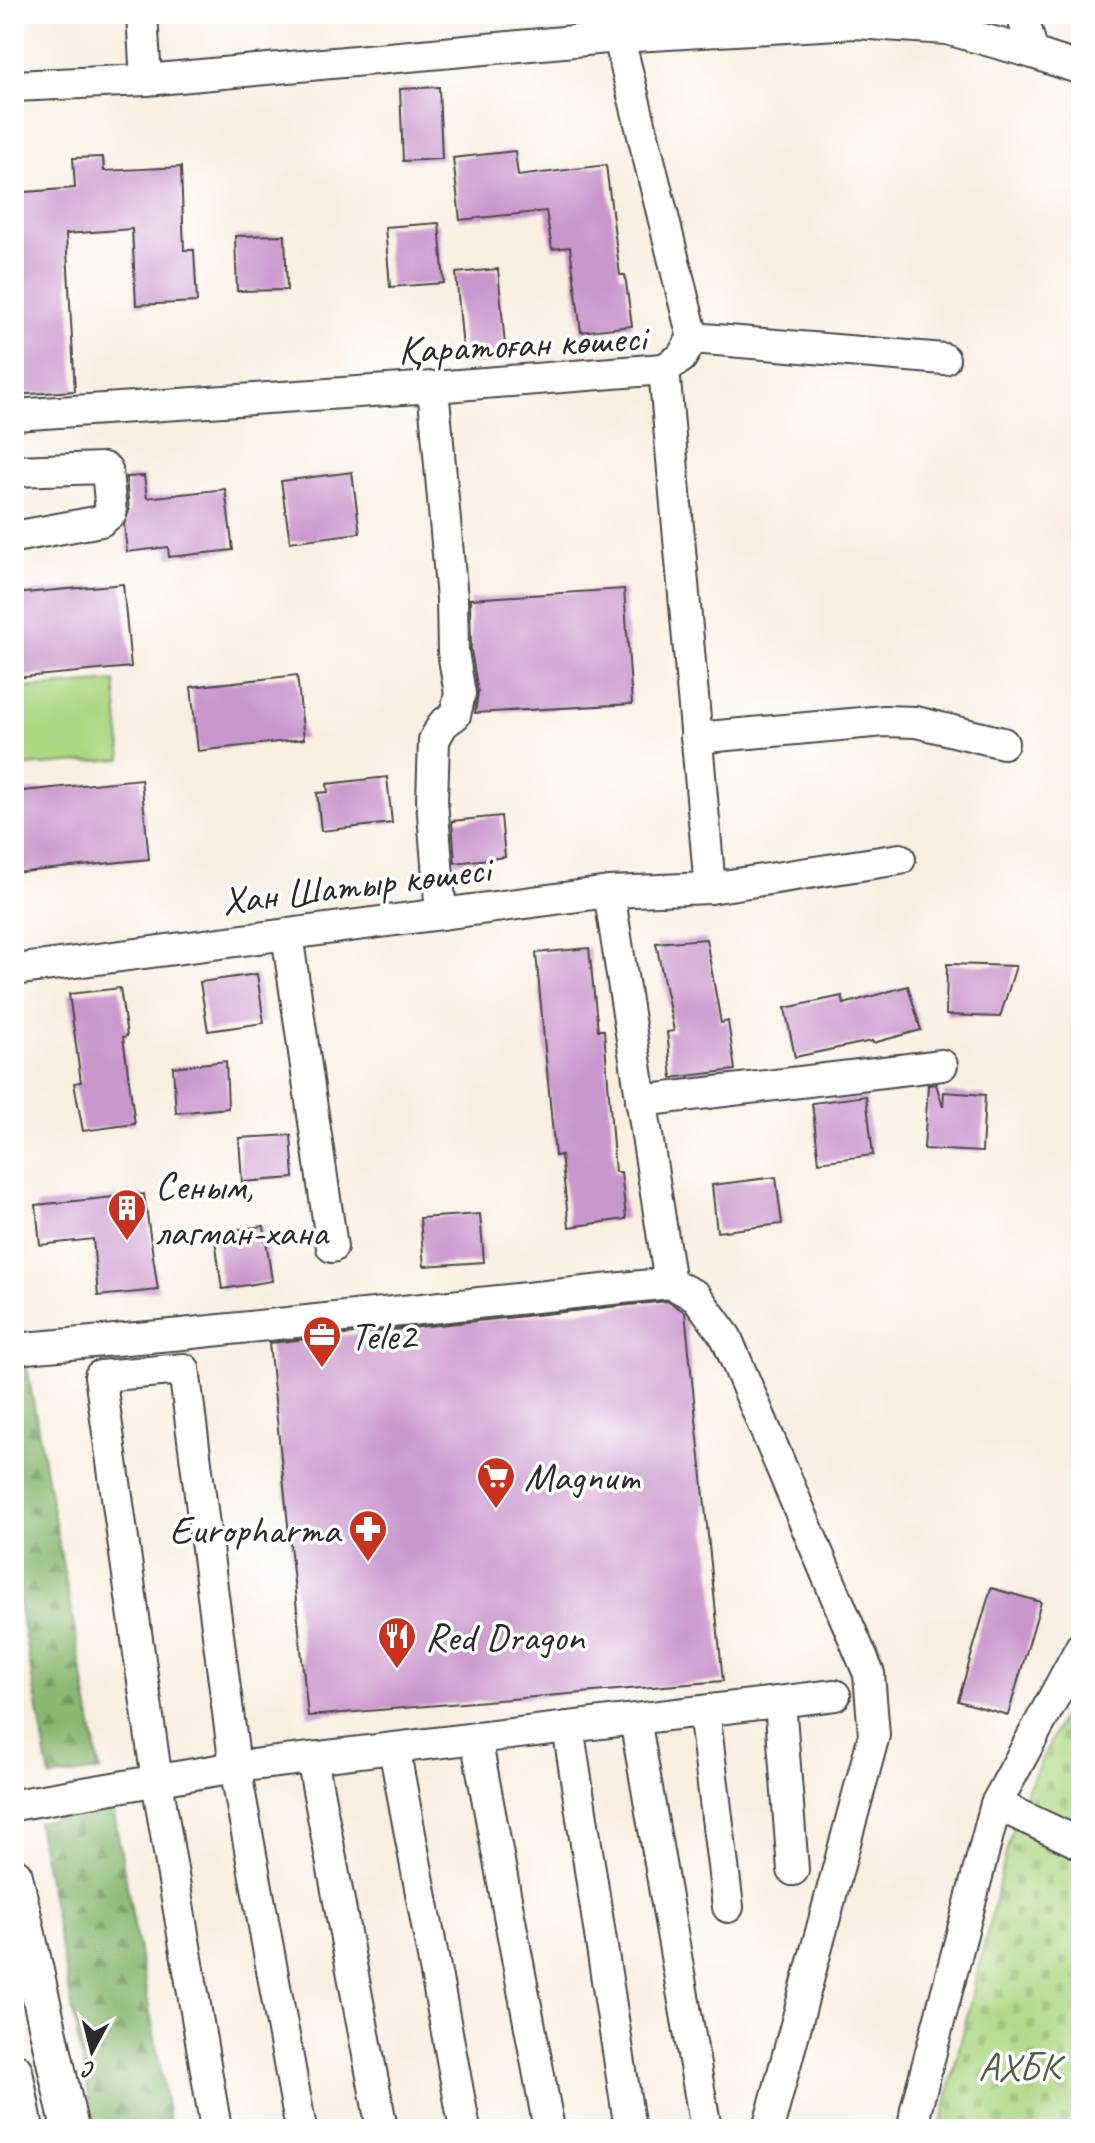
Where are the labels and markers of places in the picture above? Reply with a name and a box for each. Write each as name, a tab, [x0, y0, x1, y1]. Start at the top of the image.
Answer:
place label: Сеным, лагман-хана	[155, 1161, 330, 1257]
building icon: Сеным, лагман-хана	[106, 1187, 148, 1242]
place label: Tele2	[350, 1311, 419, 1361]
office icon: Tele2	[301, 1314, 343, 1369]
place label: Magnum	[524, 1452, 641, 1502]
supermarket icon: Magnum	[475, 1455, 517, 1510]
place label: Europharma	[169, 1505, 343, 1555]
pharmacy icon: Europharma	[347, 1508, 389, 1563]
place label: Red Dragon	[425, 1612, 585, 1662]
restaurant icon: Red Dragon	[376, 1615, 418, 1670]

